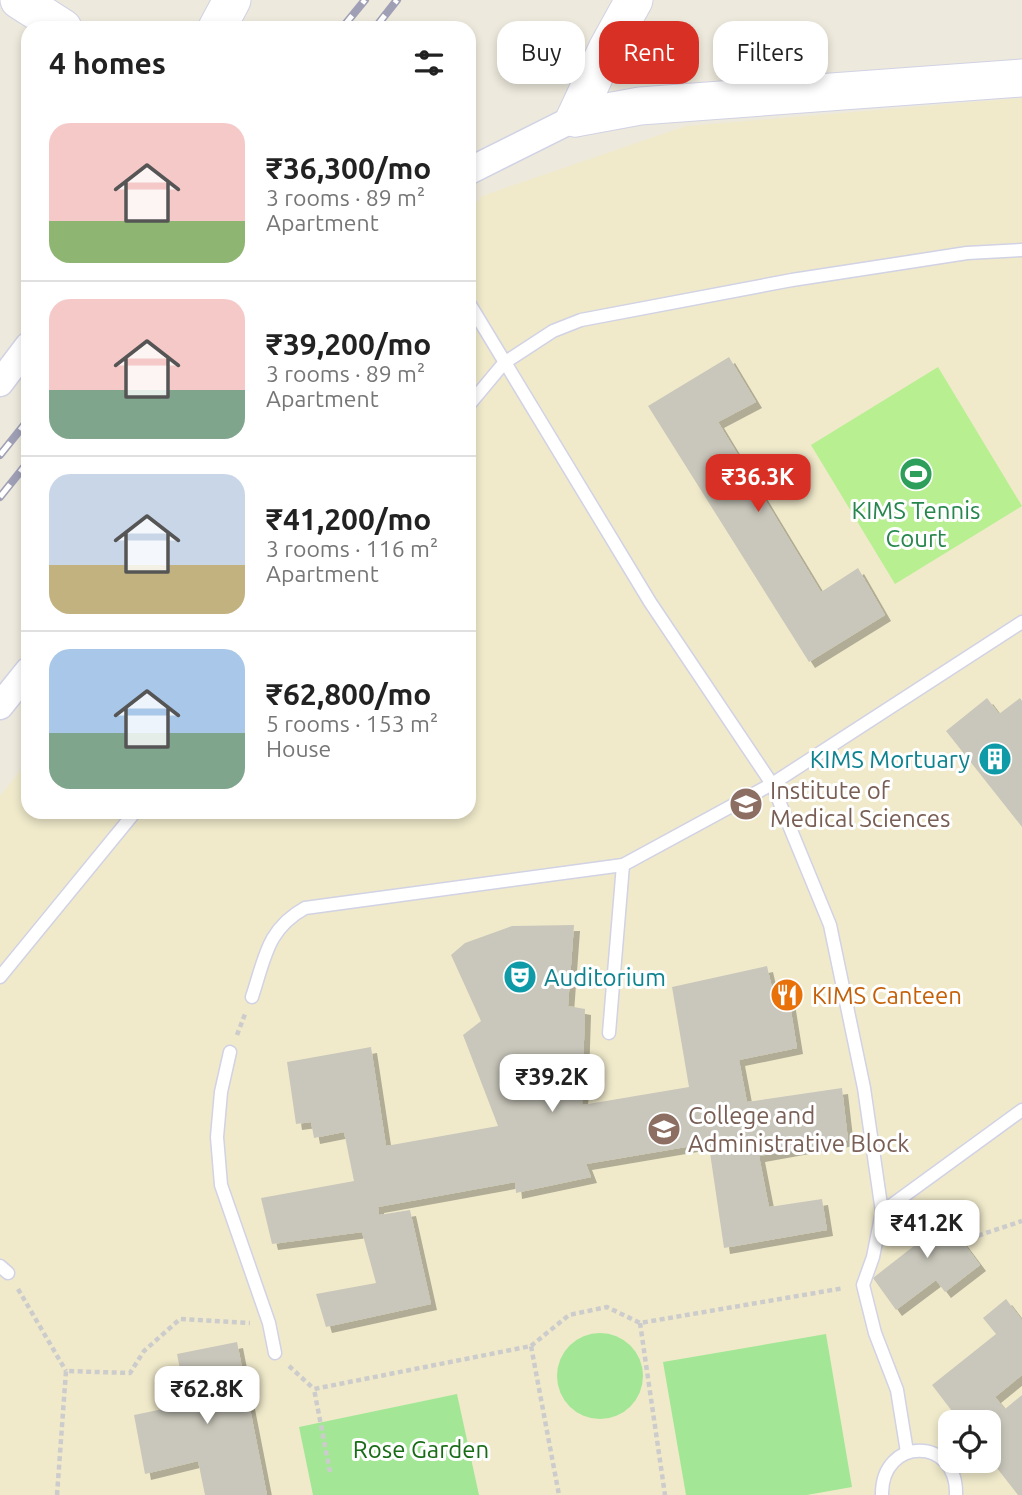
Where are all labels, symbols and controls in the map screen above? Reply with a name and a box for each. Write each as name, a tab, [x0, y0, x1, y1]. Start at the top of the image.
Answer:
chip: Buy	[497, 21, 585, 84]
chip: Rent	[599, 21, 699, 84]
chip: Filters	[713, 21, 828, 84]
icon: filters	[410, 44, 448, 82]
text: 4 homes	[49, 46, 166, 80]
icon: home	[105, 151, 189, 235]
text: ₹36,300/mo	[266, 151, 431, 185]
text: 3 rooms · 89 m²	[266, 185, 425, 210]
text: Apartment	[266, 210, 379, 235]
icon: home	[105, 327, 189, 411]
text: ₹39,200/mo	[266, 327, 431, 361]
text: 3 rooms · 89 m²	[266, 361, 425, 386]
text: Apartment	[266, 386, 379, 411]
pin: ₹36.3K	[701, 454, 815, 514]
sports icon: KIMS Tennis Court	[897, 455, 935, 493]
text: ₹36.3K	[722, 464, 794, 489]
place label: KIMS Tennis Court	[852, 497, 980, 552]
icon: home	[105, 502, 189, 586]
text: ₹41,200/mo	[266, 502, 431, 536]
text: 3 rooms · 116 m²	[266, 536, 438, 561]
text: Apartment	[266, 561, 379, 586]
icon: home	[105, 677, 189, 761]
text: ₹62,800/mo	[266, 677, 431, 711]
text: 5 rooms · 153 m²	[266, 711, 438, 736]
text: House	[266, 736, 331, 761]
building icon: KIMS Mortuary	[976, 740, 1014, 778]
place label: KIMS Mortuary	[810, 746, 970, 773]
place label: Institute of Medical Sciences	[770, 777, 950, 832]
school or university icon: Institute of Medical Sciences	[727, 785, 765, 823]
theatre icon: Auditorium	[501, 958, 539, 996]
place label: Auditorium	[544, 964, 666, 991]
restaurant icon: KIMS Canteen	[768, 976, 806, 1014]
place label: KIMS Canteen	[812, 982, 962, 1009]
pin: ₹39.2K	[495, 1054, 609, 1114]
text: ₹39.2K	[516, 1064, 588, 1089]
place label: College and Administrative Block	[688, 1102, 909, 1157]
school or university icon: College and Administrative Block	[645, 1110, 683, 1148]
pin: ₹41.2K	[870, 1200, 984, 1260]
text: ₹41.2K	[891, 1210, 963, 1235]
pin: ₹62.8K	[150, 1366, 264, 1426]
text: ₹62.8K	[171, 1376, 243, 1401]
map controls	[938, 1410, 1001, 1473]
button: locate	[938, 1410, 1001, 1473]
park label: Rose Garden	[353, 1436, 489, 1463]

